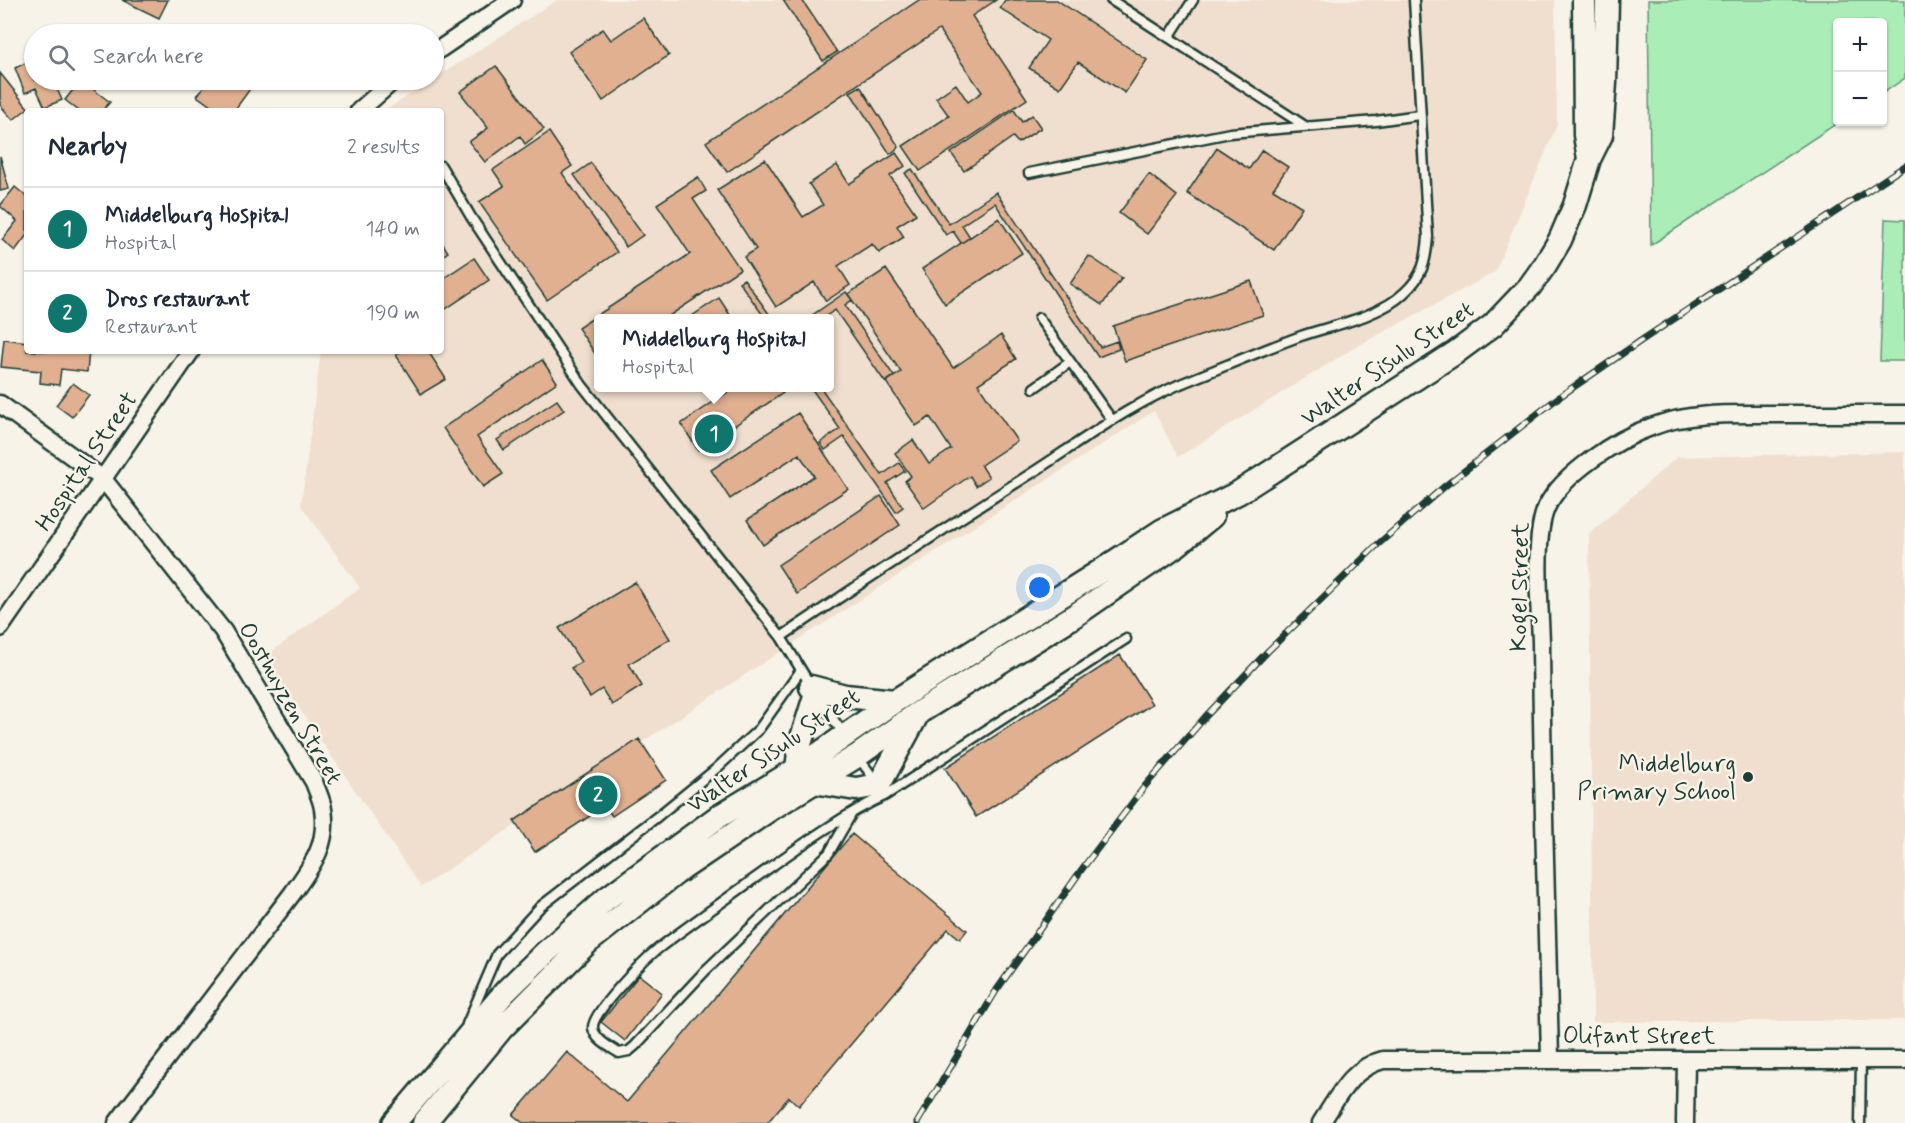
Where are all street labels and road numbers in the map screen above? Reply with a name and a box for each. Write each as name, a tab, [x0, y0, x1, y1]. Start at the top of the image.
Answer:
street label: Walter Sisulu Street	[1295, 295, 1481, 434]
street label: Hospital Street	[29, 386, 145, 538]
street label: Kogel Street	[1504, 522, 1540, 652]
street label: Oosthuyzen Street	[231, 617, 349, 791]
street label: Walter Sisulu Street	[681, 682, 867, 821]
street label: Olifant Street	[1563, 1021, 1715, 1052]

